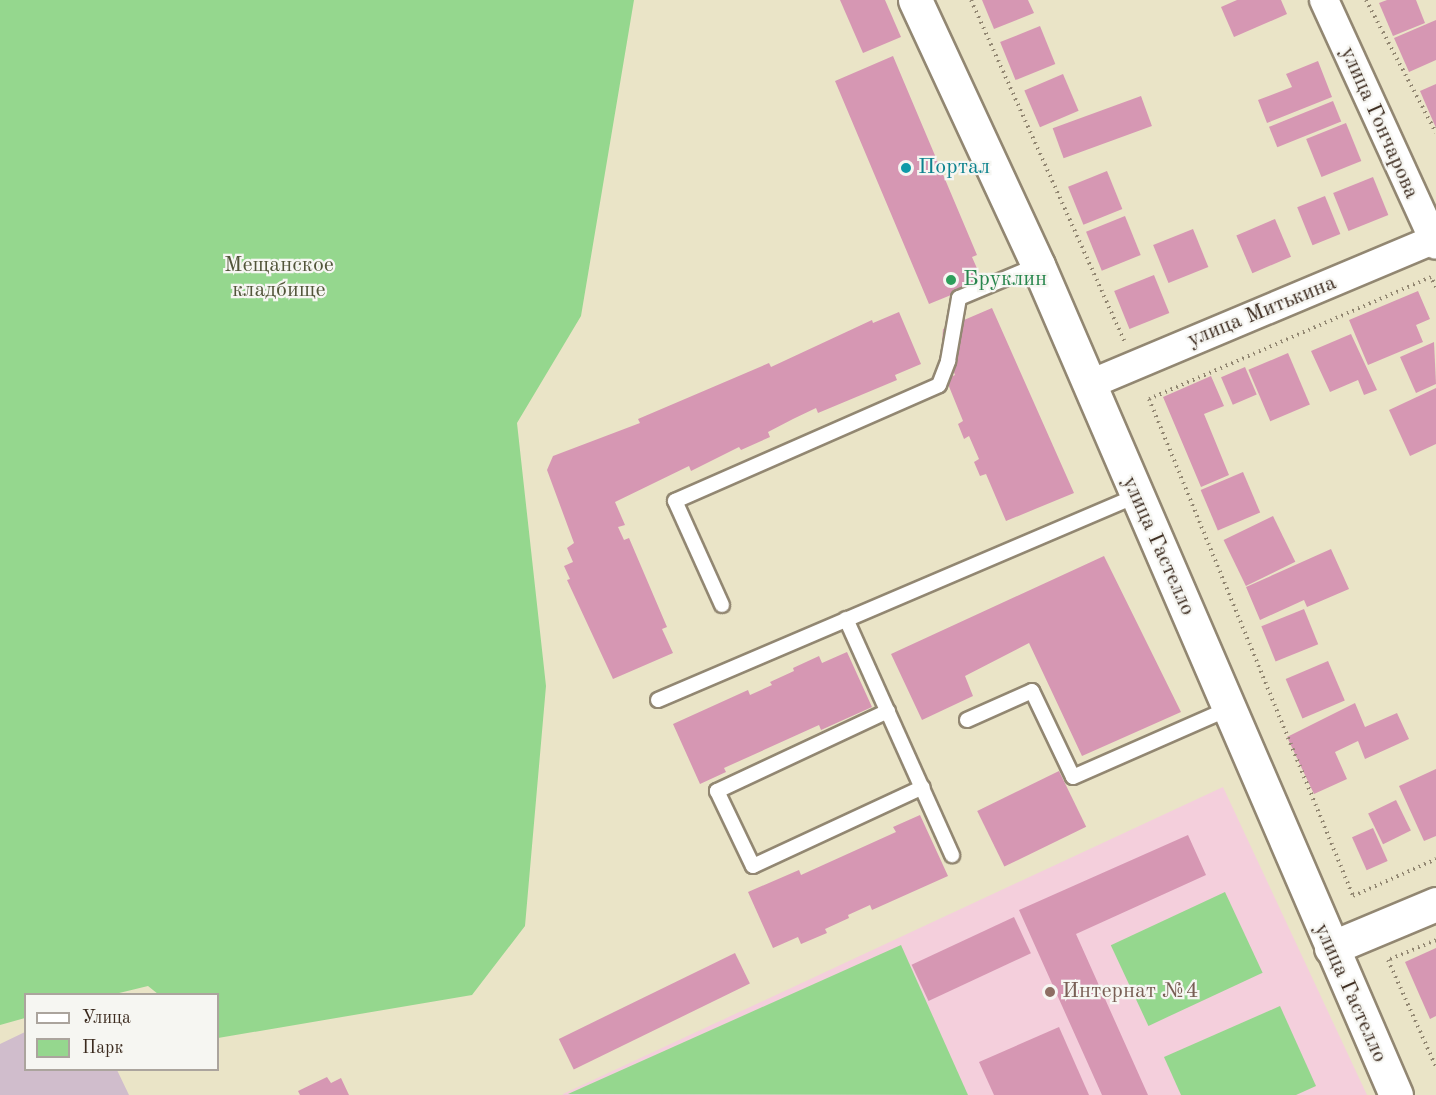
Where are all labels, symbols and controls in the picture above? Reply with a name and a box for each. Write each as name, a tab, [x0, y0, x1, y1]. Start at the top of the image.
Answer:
street label: улица Гончарова	[1334, 43, 1424, 203]
place label: Портал	[918, 155, 990, 181]
marker: Портал	[899, 161, 913, 175]
park label: Мещанское кладбище	[224, 252, 334, 304]
place label: Бруклин	[963, 267, 1047, 293]
street label: улица Митькина	[1184, 270, 1340, 354]
marker: Бруклин	[944, 273, 958, 287]
street label: улица Гастелло	[1116, 472, 1200, 620]
street label: улица Гастелло	[1308, 919, 1392, 1067]
place label: Интернат №4	[1062, 979, 1199, 1005]
marker: Интернат №4	[1043, 985, 1057, 999]
legend	[24, 993, 219, 1071]
text: Улица	[82, 1009, 131, 1027]
text: Парк	[82, 1039, 123, 1057]

